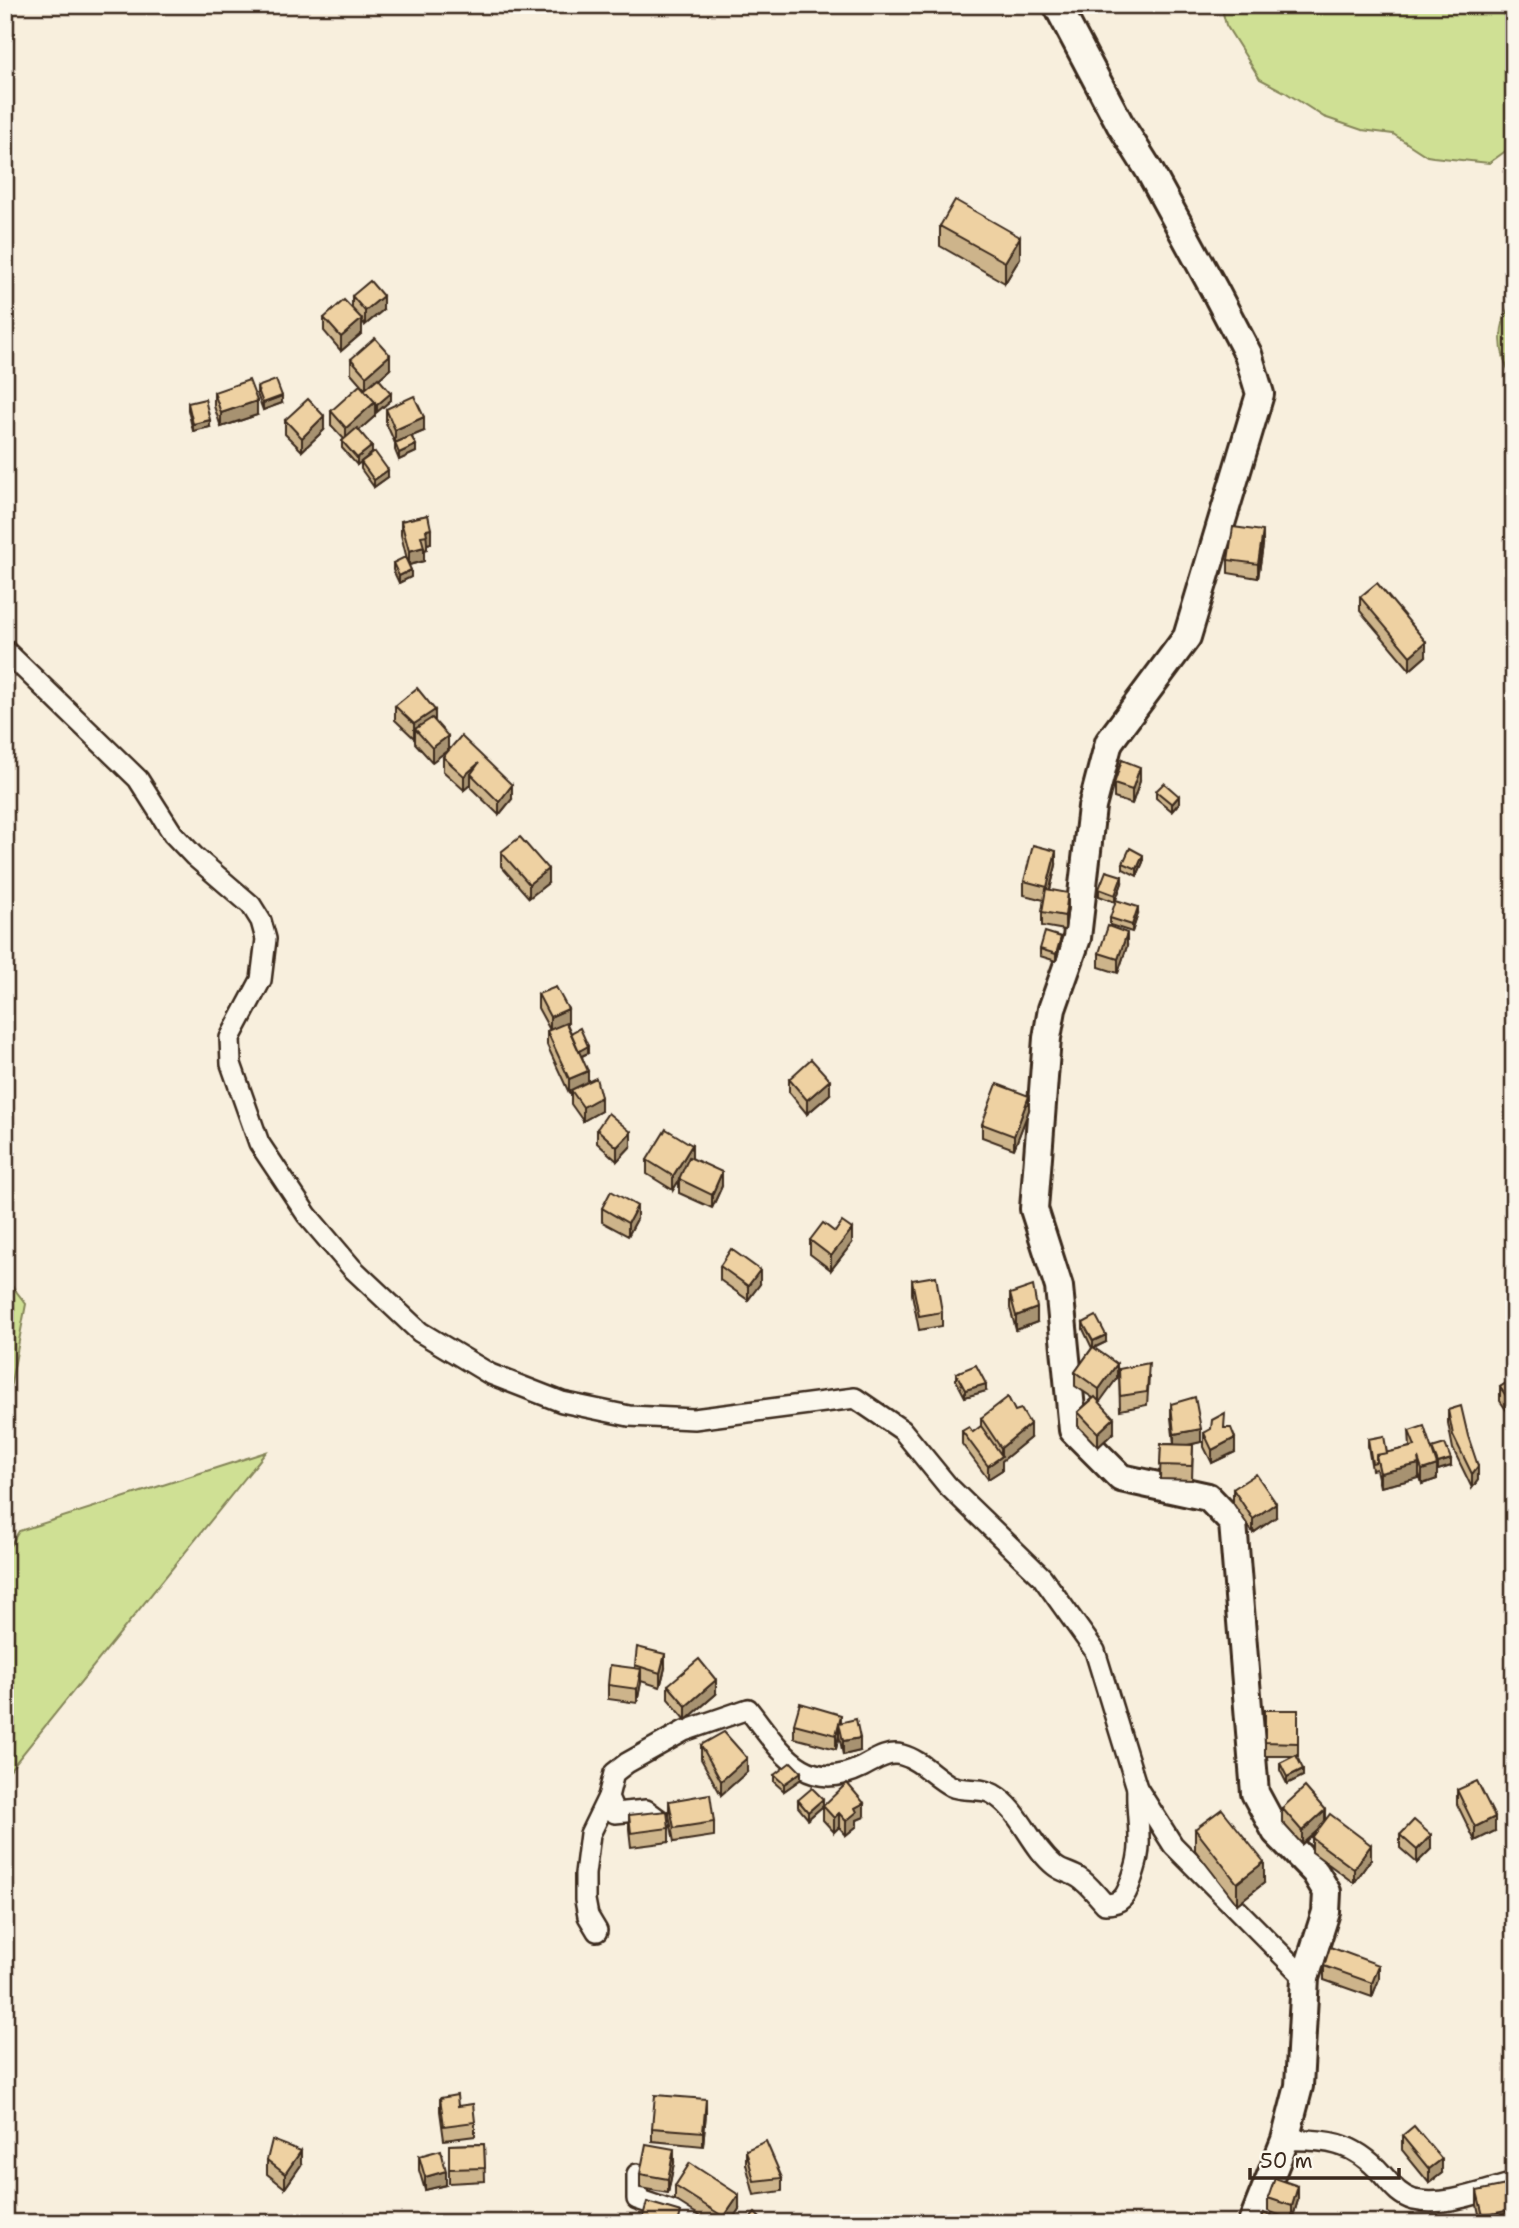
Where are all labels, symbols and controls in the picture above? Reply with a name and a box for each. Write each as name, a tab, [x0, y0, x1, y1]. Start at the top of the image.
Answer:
scale bar	[1250, 2137, 1398, 2181]
text: 50 m	[1260, 2147, 1313, 2175]

